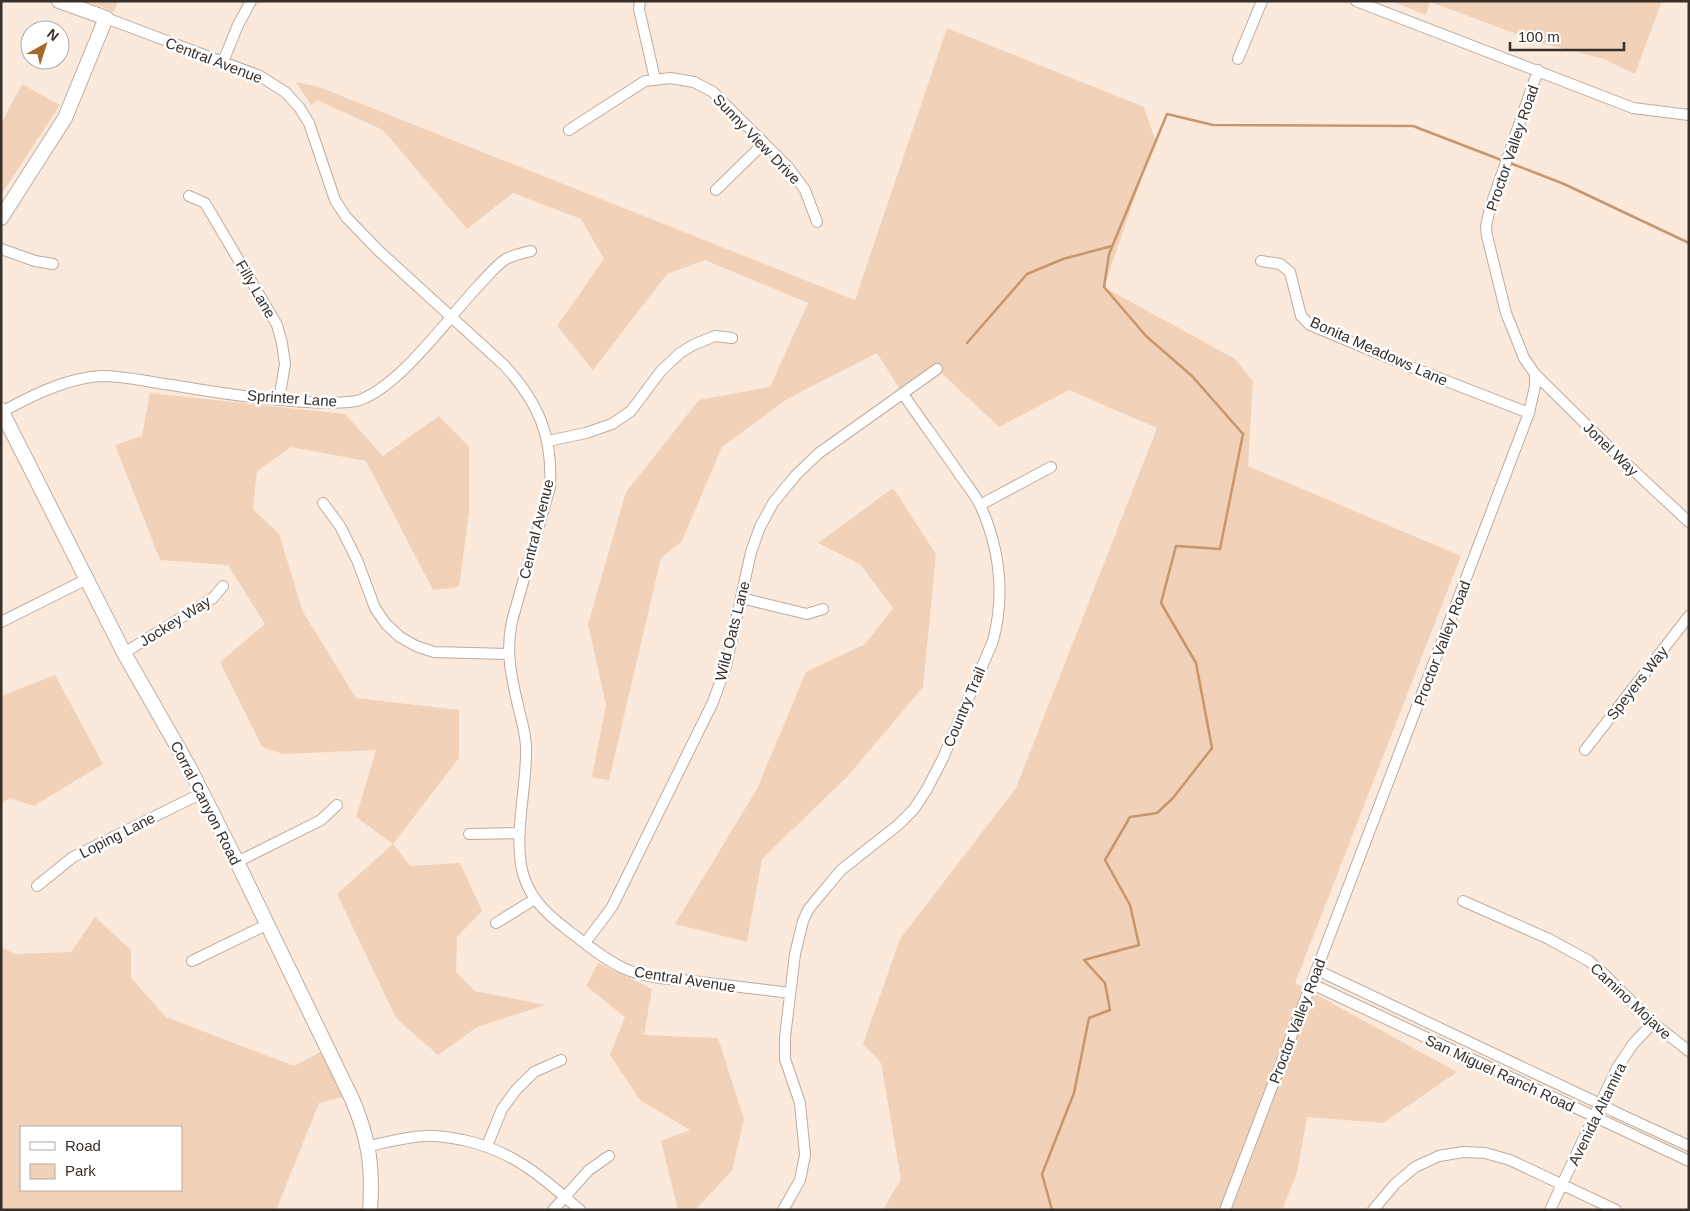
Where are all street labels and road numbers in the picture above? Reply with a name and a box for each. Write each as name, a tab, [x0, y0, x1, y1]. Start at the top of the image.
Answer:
street label: Central Avenue	[163, 34, 265, 86]
street label: Proctor Valley Road	[1482, 83, 1542, 213]
street label: Sunny View Drive	[710, 91, 804, 187]
street label: Filly Lane	[233, 257, 279, 321]
street label: Bonita Meadows Lane	[1308, 313, 1450, 389]
street label: Sprinter Lane	[246, 386, 338, 410]
street label: Jonel Way	[1580, 419, 1642, 480]
street label: Central Avenue	[515, 477, 557, 581]
street label: Proctor Valley Road	[1410, 578, 1474, 708]
street label: Wild Oats Lane	[711, 579, 753, 683]
street label: Jockey Way	[136, 592, 214, 649]
street label: Speyers Way	[1603, 642, 1671, 723]
street label: Country Trail	[940, 665, 988, 749]
street label: Corral Canyon Road	[167, 738, 245, 868]
street label: Loping Lane	[76, 809, 158, 861]
street label: Proctor Valley Road	[1265, 956, 1329, 1086]
street label: Camino Mojave	[1587, 959, 1675, 1043]
street label: Central Avenue	[633, 963, 737, 995]
street label: San Miguel Ranch Road	[1423, 1031, 1577, 1115]
street label: Avenida Altamira	[1565, 1059, 1630, 1168]

